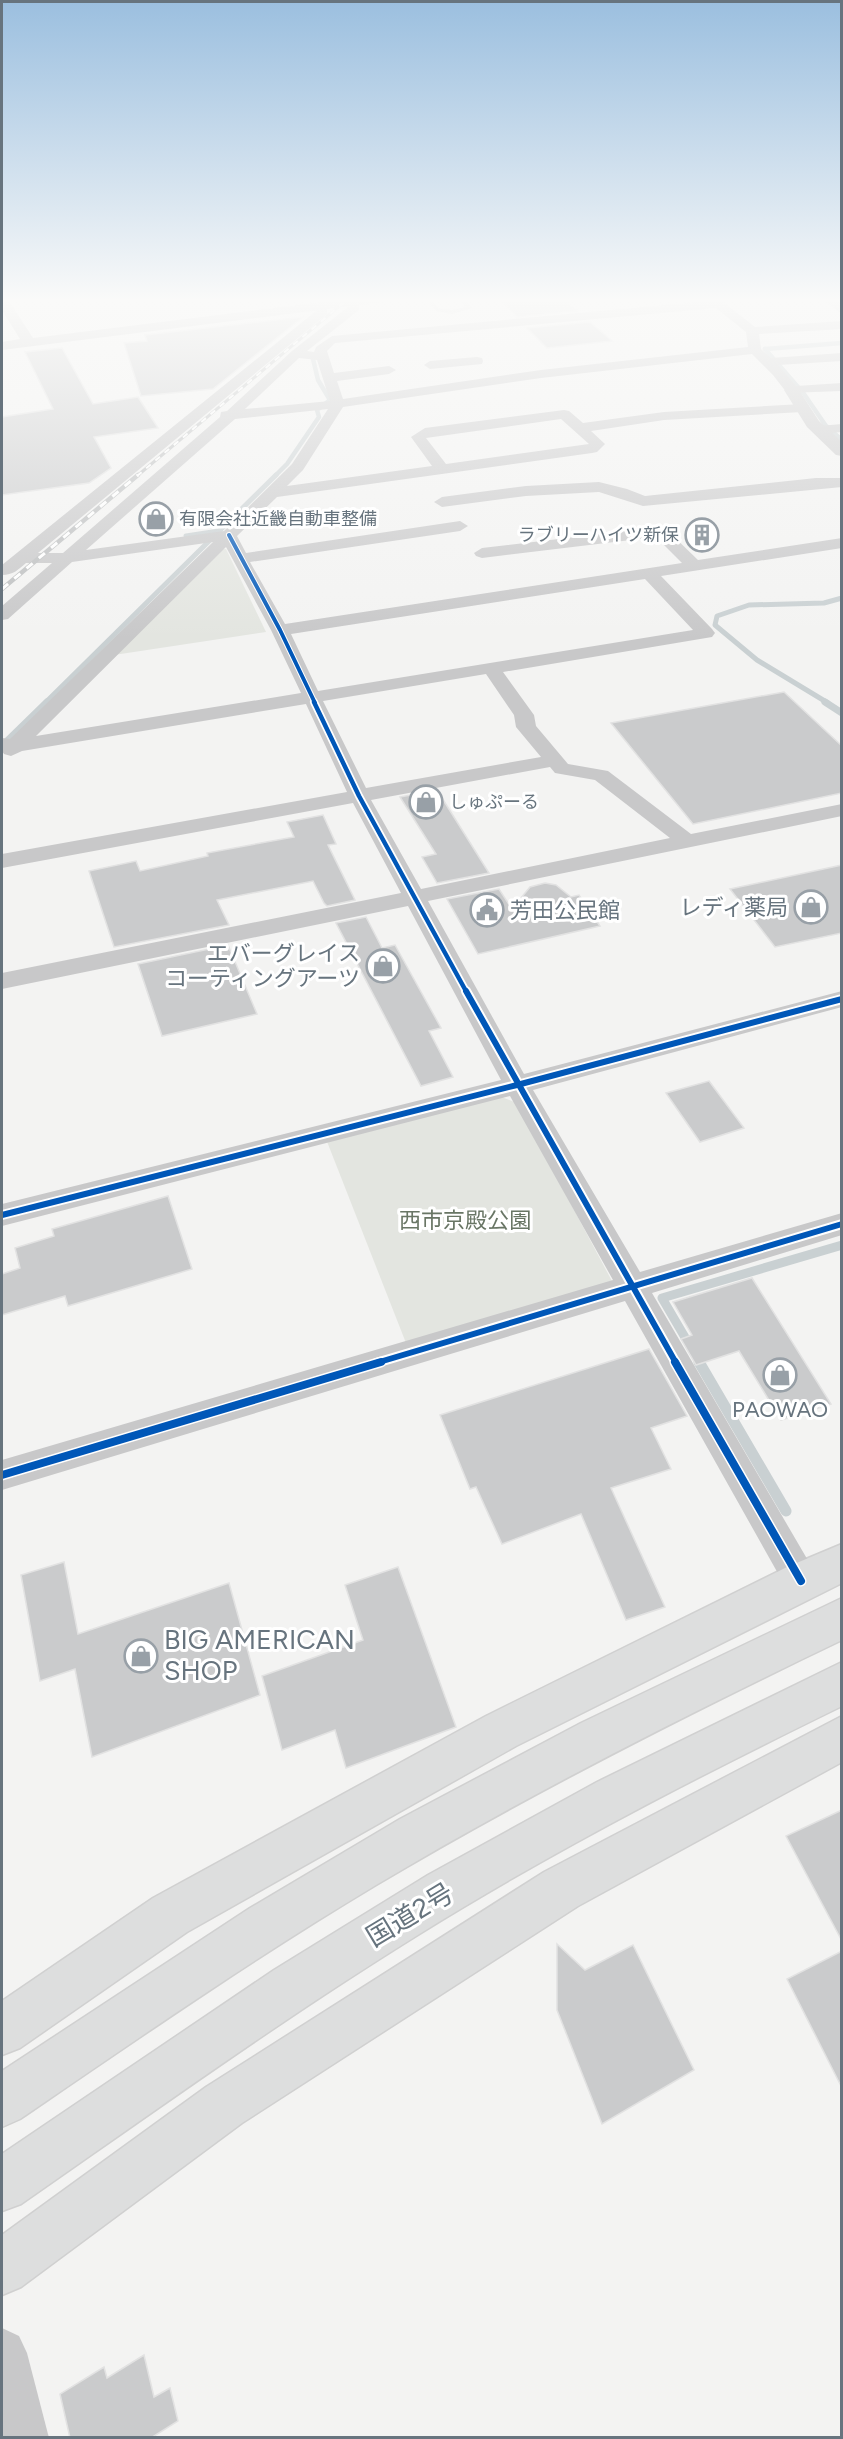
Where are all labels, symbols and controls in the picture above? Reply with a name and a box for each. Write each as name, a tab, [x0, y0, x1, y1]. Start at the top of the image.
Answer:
shop icon: 有限会社近畿自動車整備	[138, 501, 174, 537]
place label: 有限会社近畿自動車整備	[179, 508, 377, 530]
building icon: ラブリーハイツ新保	[684, 517, 720, 553]
place label: ラブリーハイツ新保	[518, 524, 679, 546]
shop icon: しゅぷーる	[408, 784, 444, 820]
place label: しゅぷーる	[449, 791, 539, 813]
shop icon: レディ薬局	[793, 889, 829, 925]
public building icon: 芳田公民館	[469, 892, 505, 928]
place label: レディ薬局	[680, 894, 788, 921]
place label: 芳田公民館	[510, 897, 620, 924]
place label: エバーグレイス コーティングアーツ	[165, 940, 360, 992]
shop icon: エバーグレイス コーティングアーツ	[365, 948, 401, 984]
park label: 西市京殿公園	[399, 1207, 531, 1234]
shop icon: PAOWAO	[762, 1357, 798, 1393]
place label: PAOWAO	[732, 1396, 828, 1423]
place label: BIG AMERICAN SHOP	[164, 1623, 355, 1687]
shop icon: BIG AMERICAN SHOP	[123, 1638, 159, 1674]
street label: 国道2号	[360, 1876, 459, 1953]

